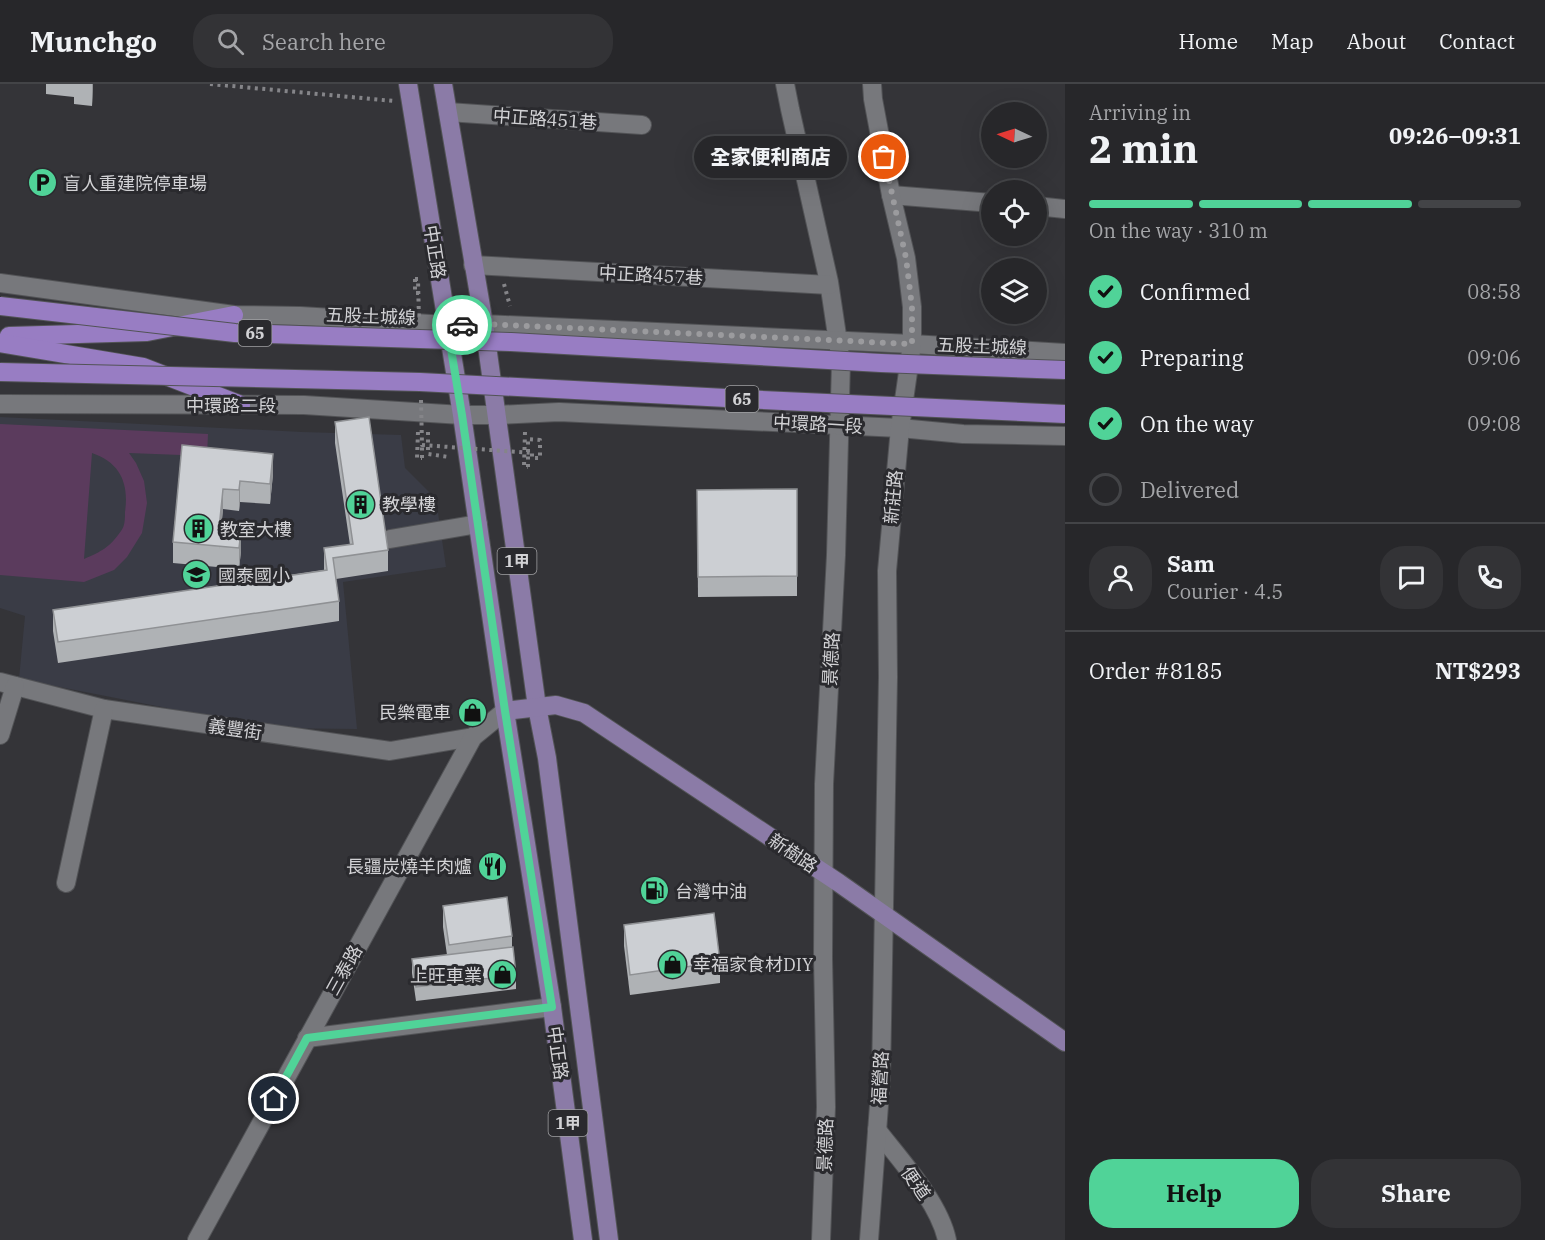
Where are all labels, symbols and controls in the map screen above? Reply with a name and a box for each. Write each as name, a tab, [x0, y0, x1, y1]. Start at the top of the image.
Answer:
search box	[193, 14, 613, 68]
text: Munchgo	[30, 23, 157, 60]
icon: search	[214, 25, 247, 58]
text: Search here	[262, 27, 386, 56]
text: Home	[1178, 27, 1238, 55]
text: Map	[1271, 27, 1314, 55]
text: About	[1347, 27, 1406, 55]
text: Contact	[1439, 27, 1515, 55]
text: Arriving in	[1089, 99, 1191, 126]
north arrow	[981, 102, 1047, 168]
map controls	[981, 102, 1047, 324]
street label: 中正路451巷	[492, 104, 598, 134]
text: 09:26–09:31	[1389, 121, 1521, 150]
text: 2 min	[1089, 123, 1198, 174]
pin	[858, 131, 909, 182]
callout: 全家便利商店	[695, 136, 848, 178]
icon: bag	[867, 140, 900, 173]
text: 全家便利商店	[711, 143, 831, 170]
parking icon: 盲人重建院停車場	[26, 167, 58, 199]
place label: 盲人重建院停車場	[63, 172, 207, 195]
button: locate	[981, 180, 1047, 246]
text: On the way · 310 m	[1089, 217, 1268, 244]
street label: 中正路	[419, 224, 451, 280]
button: layers	[981, 258, 1047, 324]
street label: 中正路457巷	[598, 261, 704, 289]
icon: check	[1089, 275, 1122, 308]
text: Confirmed	[1140, 277, 1251, 306]
text: 08:58	[1467, 278, 1521, 305]
courier	[432, 295, 492, 355]
street label: 五股土城線	[326, 303, 416, 329]
icon: car	[446, 309, 479, 342]
road number: 65	[238, 320, 272, 346]
street label: 五股土城線	[937, 333, 1027, 359]
icon: check	[1089, 341, 1122, 374]
text: Preparing	[1140, 343, 1244, 372]
text: 09:06	[1467, 344, 1521, 371]
road number: 65	[726, 386, 758, 412]
street label: 中環路二段	[186, 394, 276, 417]
icon: check	[1089, 407, 1122, 440]
text: On the way	[1140, 409, 1254, 438]
street label: 中環路一段	[772, 410, 864, 438]
text: 09:08	[1467, 410, 1521, 437]
street label: 新莊路	[879, 469, 907, 525]
text: Delivered	[1140, 475, 1239, 504]
building icon: 教學樓	[345, 488, 377, 520]
place label: 教學樓	[382, 493, 436, 516]
building icon: 教室大樓	[183, 513, 215, 545]
place label: 教室大樓	[220, 518, 292, 541]
button: person	[1089, 546, 1152, 609]
button: chat	[1380, 546, 1443, 609]
button: phone	[1458, 546, 1521, 609]
road number: 1甲	[498, 548, 536, 574]
text: Sam	[1167, 549, 1215, 578]
school or university icon: 國泰國小	[181, 559, 213, 591]
place label: 國泰國小	[218, 564, 290, 587]
text: Courier · 4.5	[1167, 578, 1283, 605]
street label: 景德路	[818, 631, 844, 687]
text: Order #8185	[1089, 656, 1223, 685]
text: NT$293	[1435, 656, 1521, 685]
shop icon: 民樂電車	[456, 696, 488, 728]
place label: 民樂電車	[379, 701, 451, 724]
street label: 義豐街	[207, 714, 263, 744]
street label: 新樹路	[764, 828, 822, 878]
restaurant icon: 長疆炭燒羊肉爐	[477, 850, 509, 882]
place label: 長疆炭燒羊肉爐	[346, 855, 472, 878]
fuel station icon: 台灣中油	[638, 875, 670, 907]
place label: 台灣中油	[675, 880, 747, 903]
street label: 三泰路	[321, 941, 367, 999]
shop icon: 幸福家食材DIY	[656, 948, 688, 980]
place label: 幸福家食材DIY	[693, 953, 814, 976]
shop icon: 上旺車業	[487, 959, 519, 991]
place label: 上旺車業	[410, 964, 482, 987]
street label: 中正路	[543, 1025, 573, 1081]
street label: 福營路	[867, 1050, 893, 1106]
pin	[248, 1073, 299, 1124]
icon: home	[257, 1082, 290, 1115]
road number: 1甲	[548, 1110, 588, 1136]
street label: 景德路	[813, 1118, 837, 1172]
button: Help	[1089, 1159, 1299, 1228]
button: Share	[1311, 1159, 1521, 1228]
street label: 便道	[896, 1162, 936, 1204]

